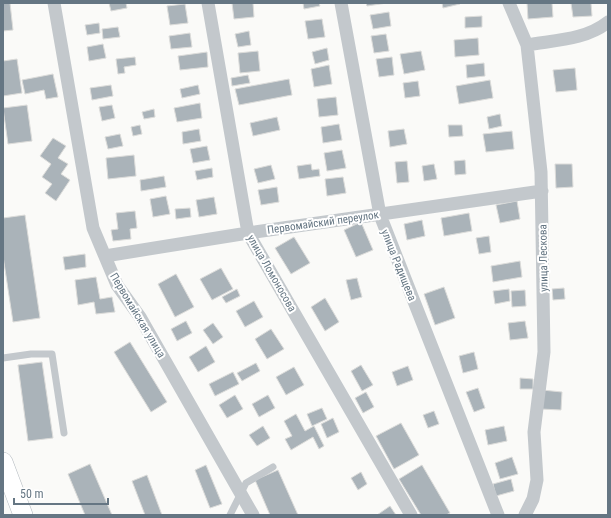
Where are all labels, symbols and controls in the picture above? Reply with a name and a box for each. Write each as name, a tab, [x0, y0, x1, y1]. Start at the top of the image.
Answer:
street label: Первомайский переулок	[266, 208, 380, 237]
street label: улица Лескова	[536, 224, 551, 292]
street label: улица Радищева	[378, 228, 419, 303]
street label: улица Ломоносова	[244, 233, 299, 314]
street label: Первомайская улица	[107, 271, 168, 360]
scale bar	[14, 480, 108, 506]
text: 50 m	[20, 487, 44, 501]

